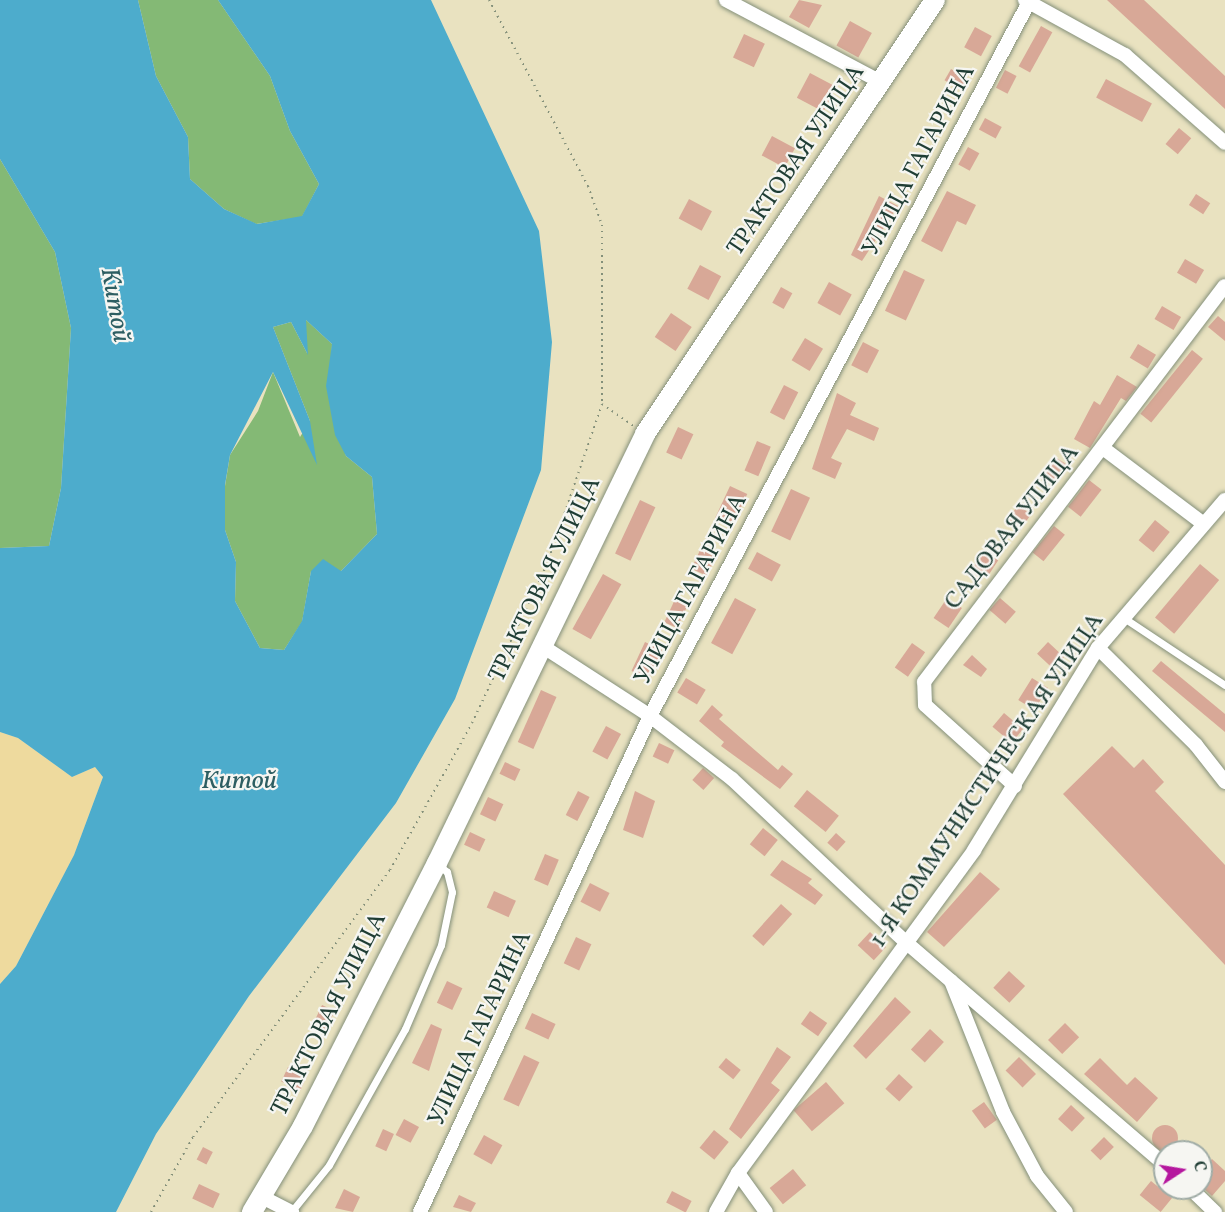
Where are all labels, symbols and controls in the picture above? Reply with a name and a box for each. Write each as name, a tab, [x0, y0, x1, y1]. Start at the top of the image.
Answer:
street label: ТРАКТОВАЯ УЛИЦА	[722, 60, 872, 262]
street label: УЛИЦА ГАГАРИНА	[857, 61, 983, 261]
water label: Китой	[92, 265, 136, 345]
street label: САДОВАЯ УЛИЦА	[940, 440, 1086, 616]
street label: ТРАКТОВАЯ УЛИЦА	[484, 473, 608, 687]
street label: УЛИЦА ГАГАРИНА	[629, 490, 755, 690]
street label: 1-Я КОММУНИСТИЧЕСКАЯ УЛИЦА	[865, 608, 1111, 954]
water label: Китой	[201, 766, 277, 798]
street label: ТРАКТОВАЯ УЛИЦА	[266, 908, 394, 1122]
street label: УЛИЦА ГАГАРИНА	[423, 927, 539, 1131]
north arrow	[1153, 1140, 1213, 1200]
text: С	[1187, 1159, 1210, 1174]

